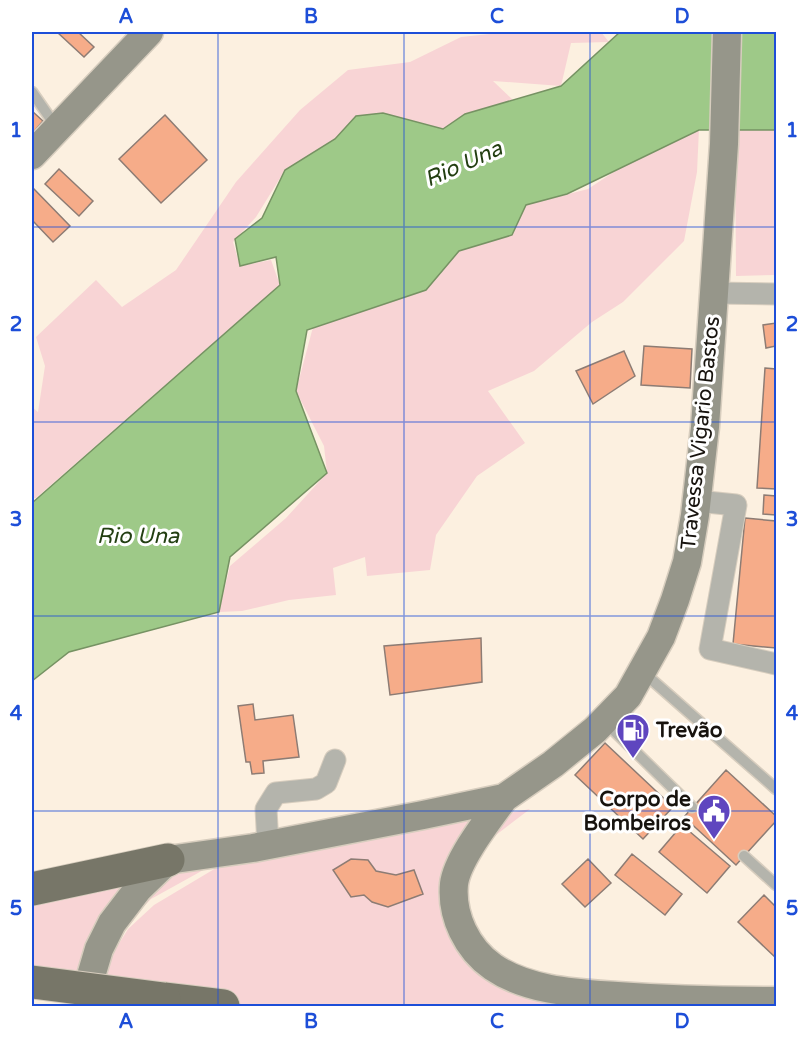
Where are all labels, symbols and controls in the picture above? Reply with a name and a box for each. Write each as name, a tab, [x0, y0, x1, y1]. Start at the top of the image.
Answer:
text: A	[119, 5, 134, 29]
text: B	[304, 5, 318, 29]
text: C	[490, 5, 504, 29]
text: D	[674, 5, 690, 29]
text: 1	[10, 119, 22, 143]
text: 1	[786, 119, 798, 143]
water label: Rio Una	[421, 135, 507, 193]
text: 2	[10, 313, 22, 337]
text: 2	[786, 313, 798, 337]
street label: Travessa Vigario Bastos	[676, 315, 725, 551]
text: 3	[10, 508, 22, 532]
text: 3	[786, 508, 798, 532]
water label: Rio Una	[97, 523, 180, 549]
text: 4	[10, 702, 23, 726]
text: 4	[786, 702, 799, 726]
fuel station icon: Trevão	[615, 712, 651, 759]
place label: Trevão	[655, 718, 723, 743]
place label: Corpo de Bombeiros	[584, 787, 691, 836]
public building icon: Corpo de Bombeiros	[696, 793, 732, 840]
text: 5	[10, 897, 22, 921]
text: 5	[786, 897, 798, 921]
text: A	[119, 1010, 134, 1034]
text: B	[304, 1010, 318, 1034]
text: C	[490, 1010, 504, 1034]
text: D	[674, 1010, 690, 1034]

